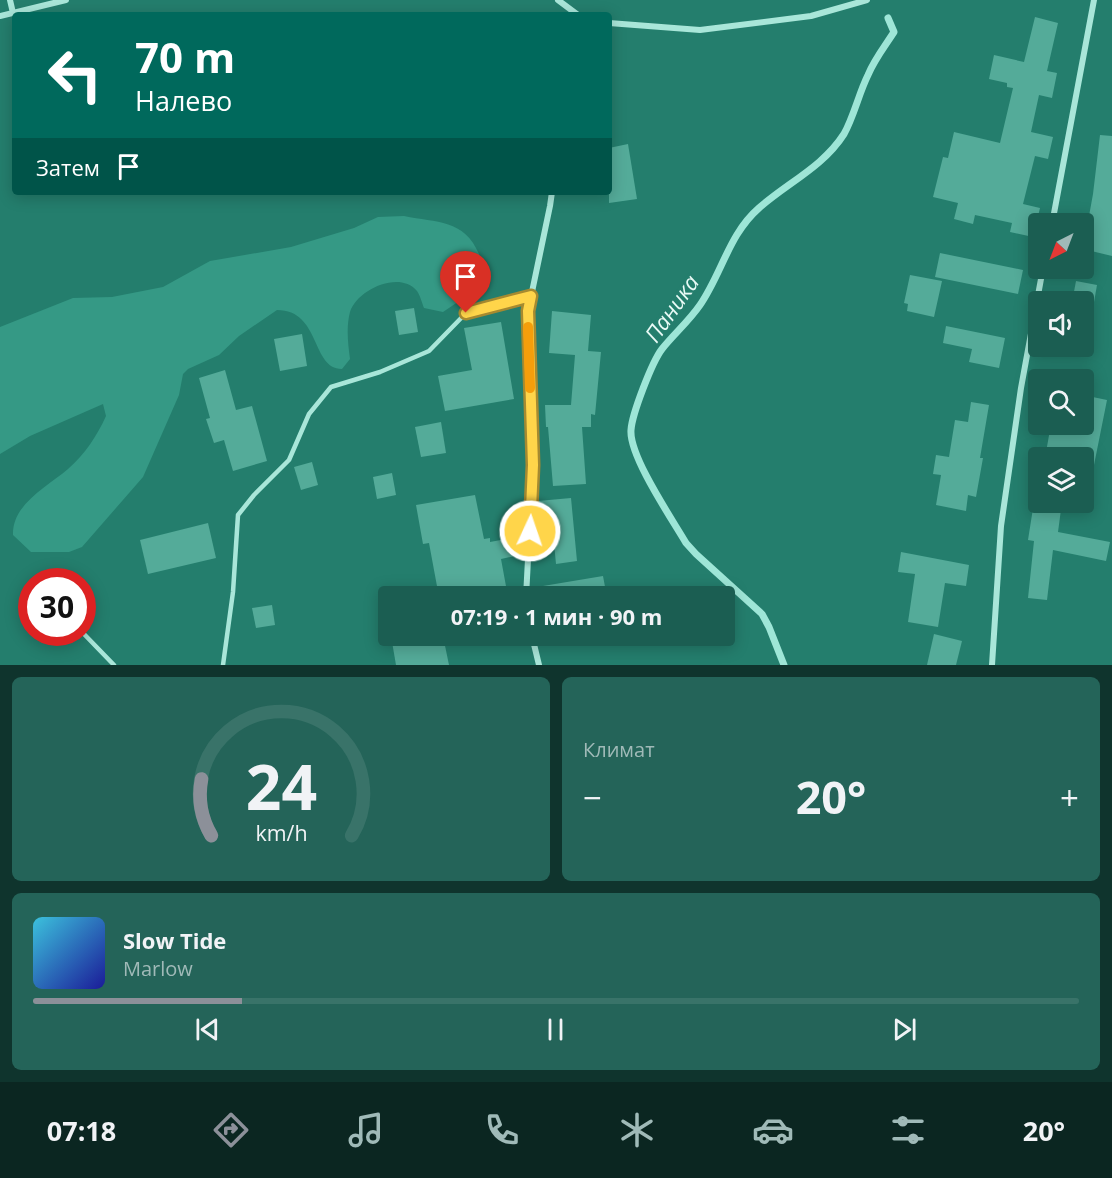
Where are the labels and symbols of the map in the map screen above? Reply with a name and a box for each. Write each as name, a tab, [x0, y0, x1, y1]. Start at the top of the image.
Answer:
north arrow	[1028, 213, 1094, 279]
pin	[440, 251, 491, 313]
water label: Паника	[637, 268, 705, 348]
position arrow	[498, 499, 562, 563]
speed limit sign: 30	[18, 568, 96, 646]

